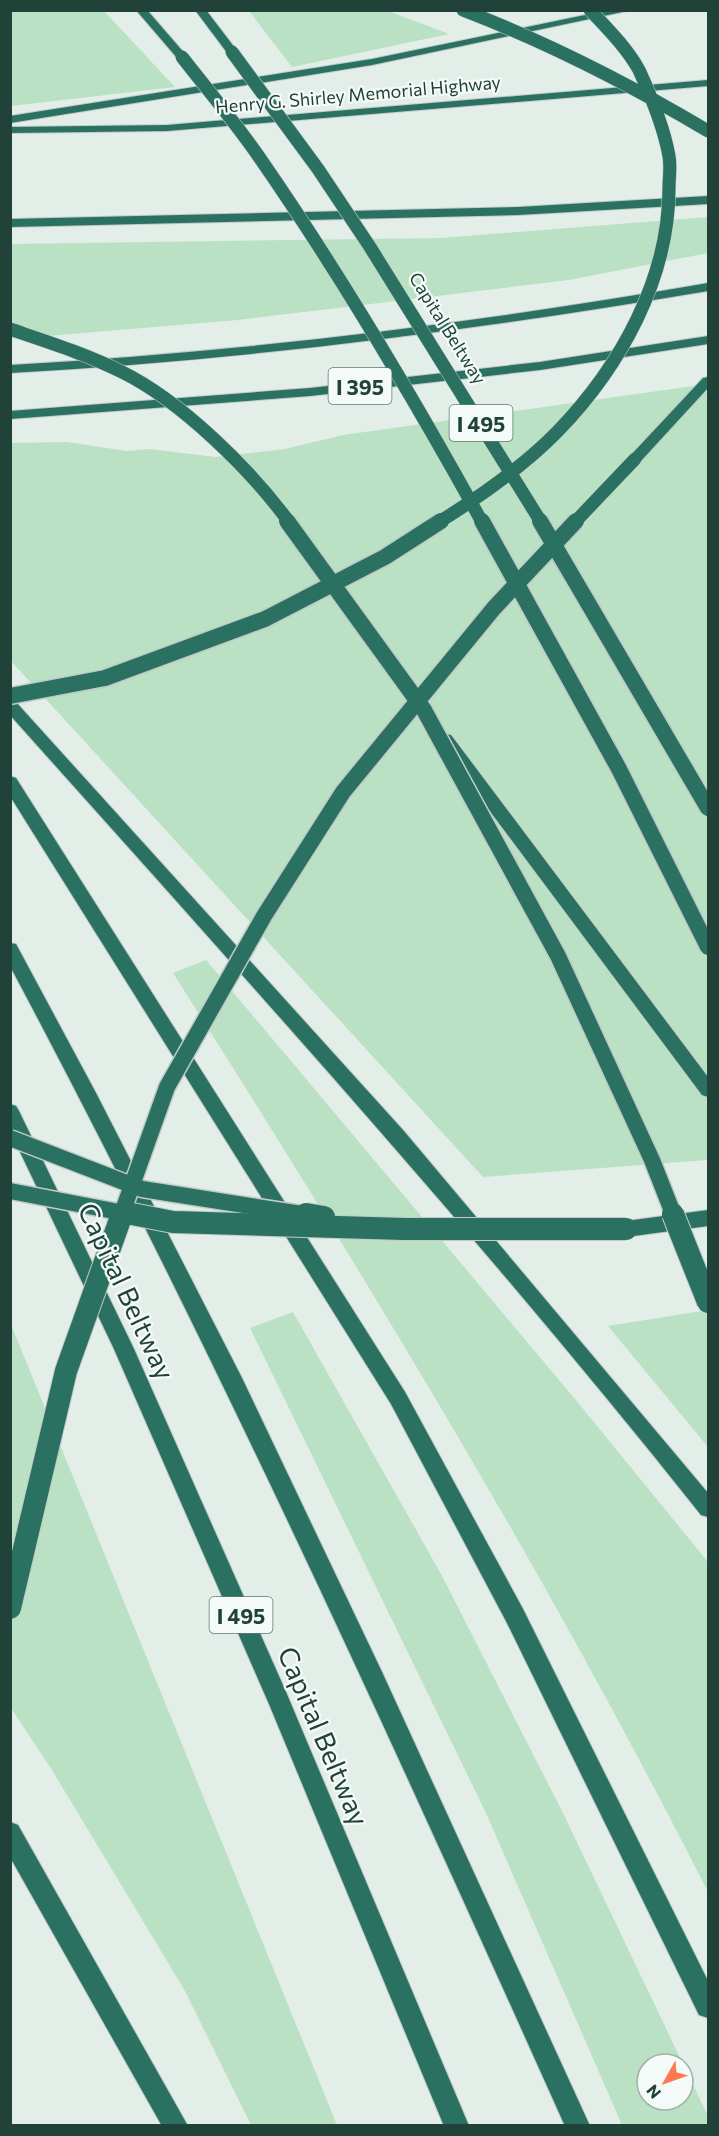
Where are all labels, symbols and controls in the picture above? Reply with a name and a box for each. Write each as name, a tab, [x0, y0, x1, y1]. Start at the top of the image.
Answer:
street label: Henry G. Shirley Memorial Highway	[214, 71, 502, 117]
street label: Capital Beltway	[405, 268, 491, 388]
road number: I 395	[328, 368, 392, 404]
road number: I 495	[450, 405, 512, 441]
street label: Capital Beltway	[72, 1197, 182, 1385]
road number: I 495	[210, 1597, 272, 1633]
street label: Capital Beltway	[271, 1641, 377, 1831]
north arrow	[635, 2052, 695, 2112]
text: N	[642, 2081, 664, 2103]

